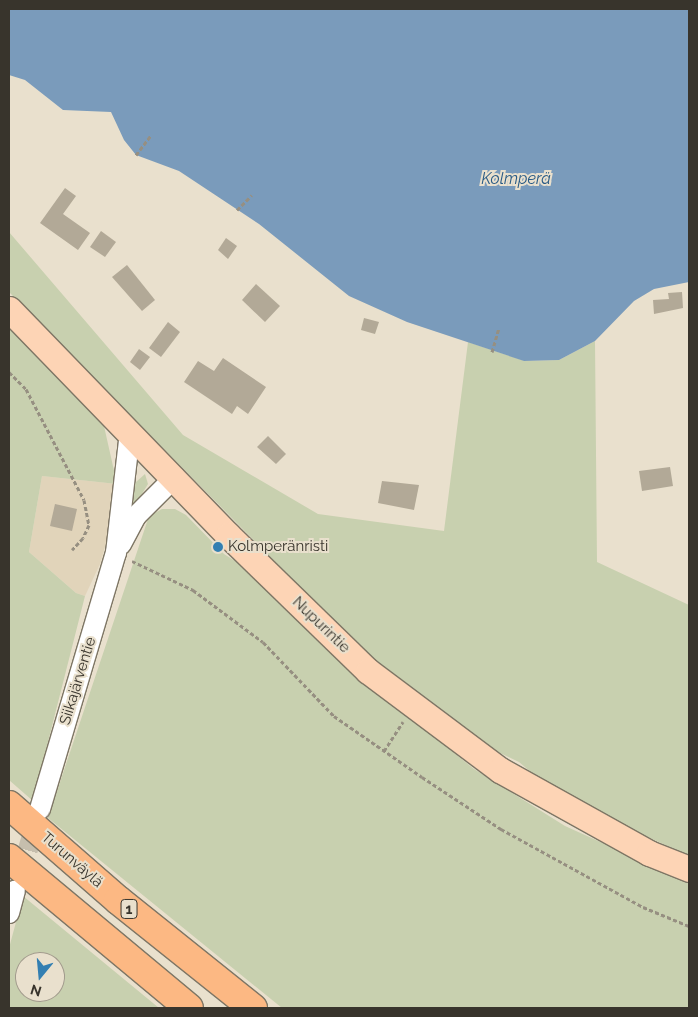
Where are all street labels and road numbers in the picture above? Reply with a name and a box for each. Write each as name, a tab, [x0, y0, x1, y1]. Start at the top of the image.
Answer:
street label: Nupurintie	[289, 593, 353, 657]
street label: Siikajärventie	[56, 635, 100, 727]
street label: Turunväylä	[38, 828, 106, 892]
road number: 1	[120, 898, 138, 921]

